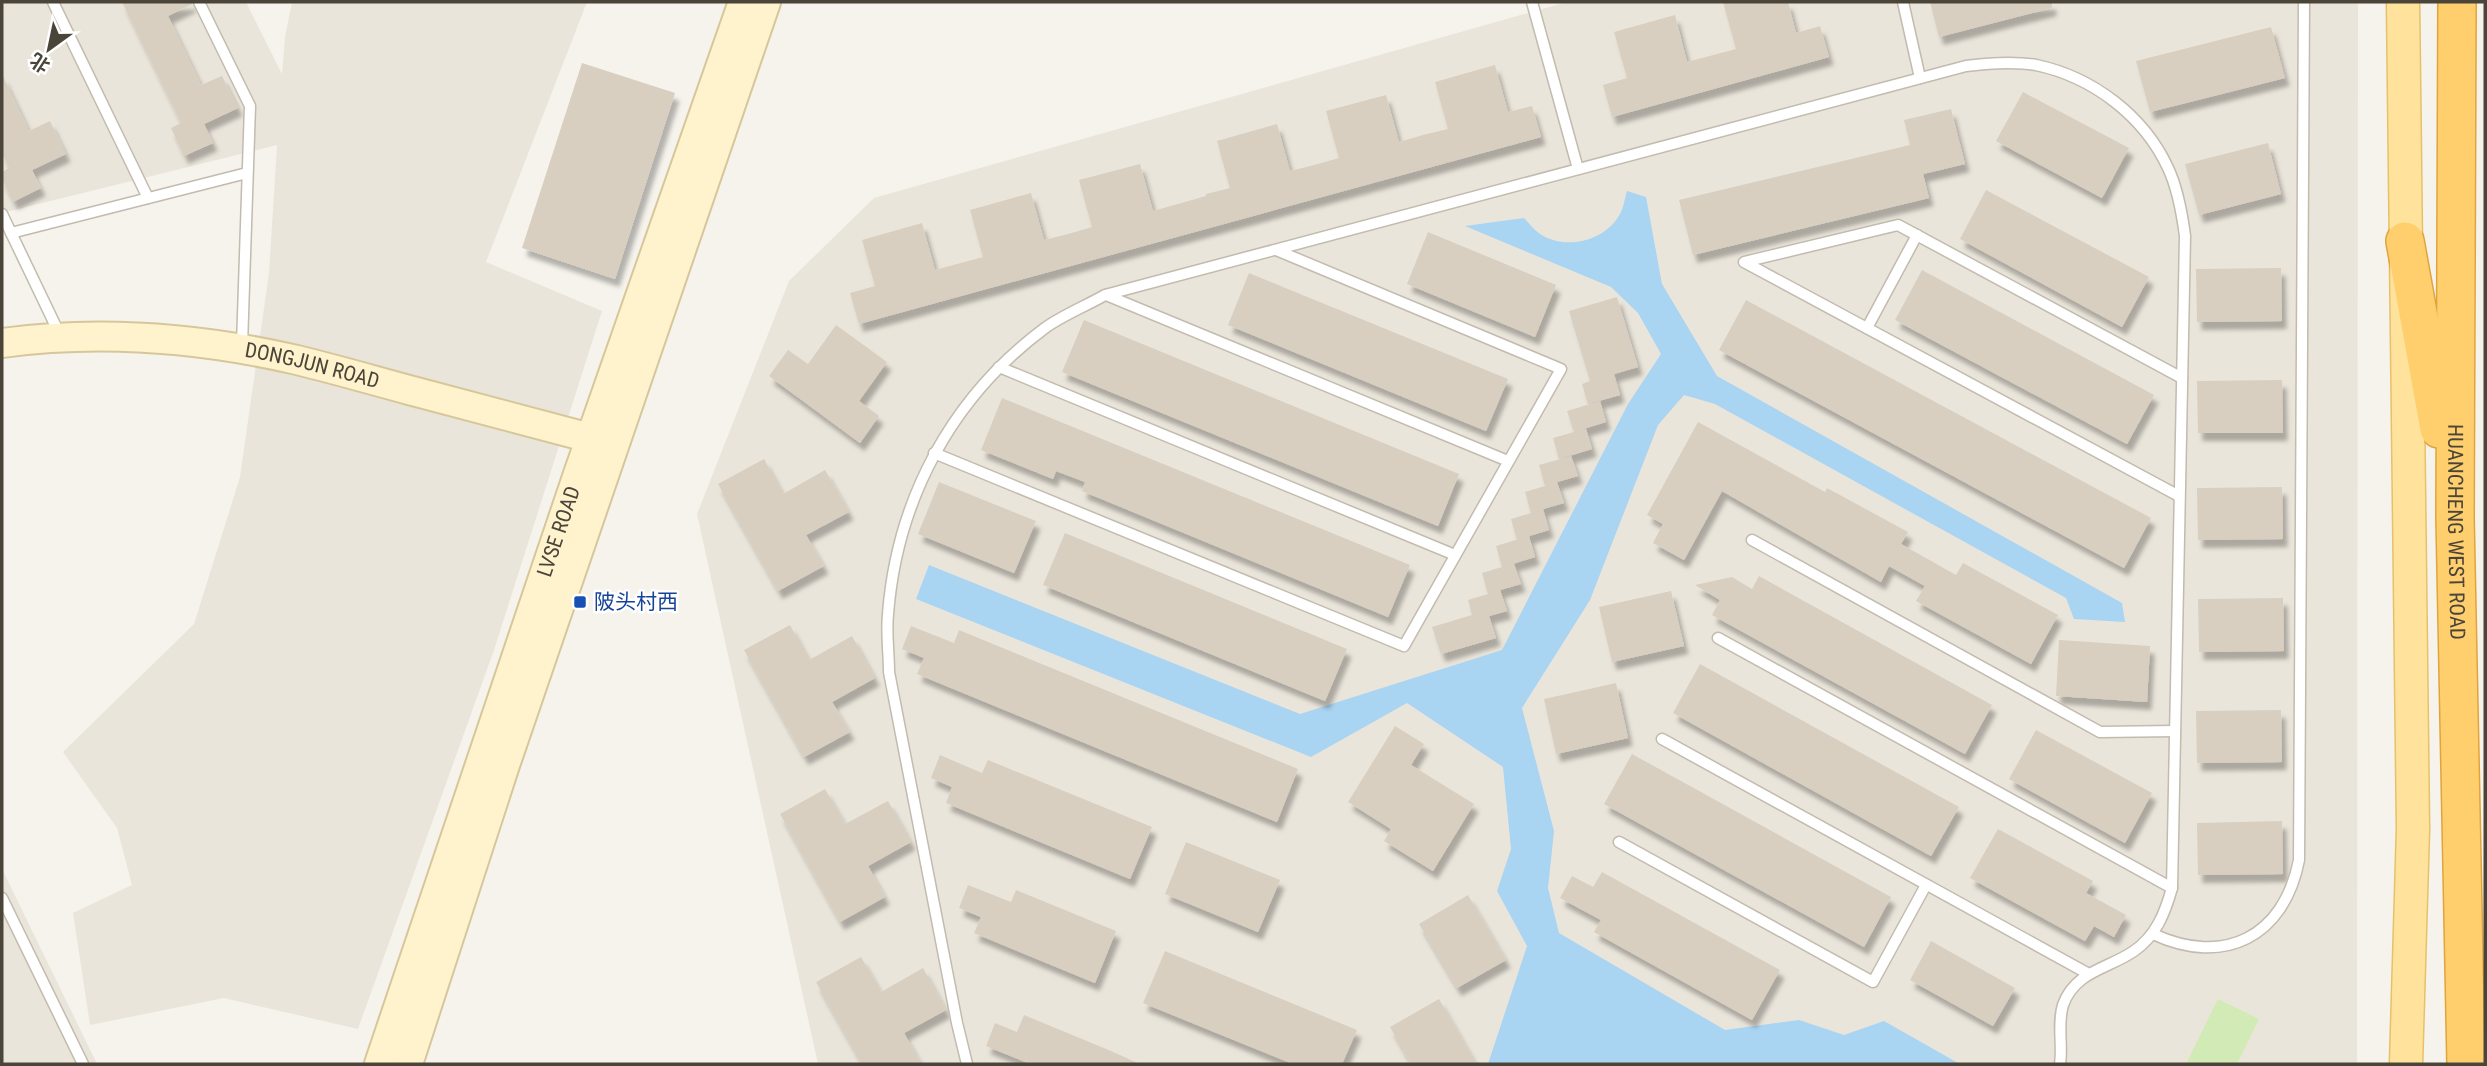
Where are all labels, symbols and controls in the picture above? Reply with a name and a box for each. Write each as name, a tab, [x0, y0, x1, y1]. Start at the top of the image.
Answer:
north arrow	[14, 14, 84, 84]
text: 北	[26, 48, 54, 78]
street label: DONGJUN ROAD	[243, 338, 382, 393]
street label: HUANCHENG WEST ROAD	[2443, 424, 2469, 640]
street label: LVSE ROAD	[532, 483, 585, 580]
place label: 陂头村西	[594, 590, 678, 614]
marker: 陂头村西	[572, 594, 588, 610]

